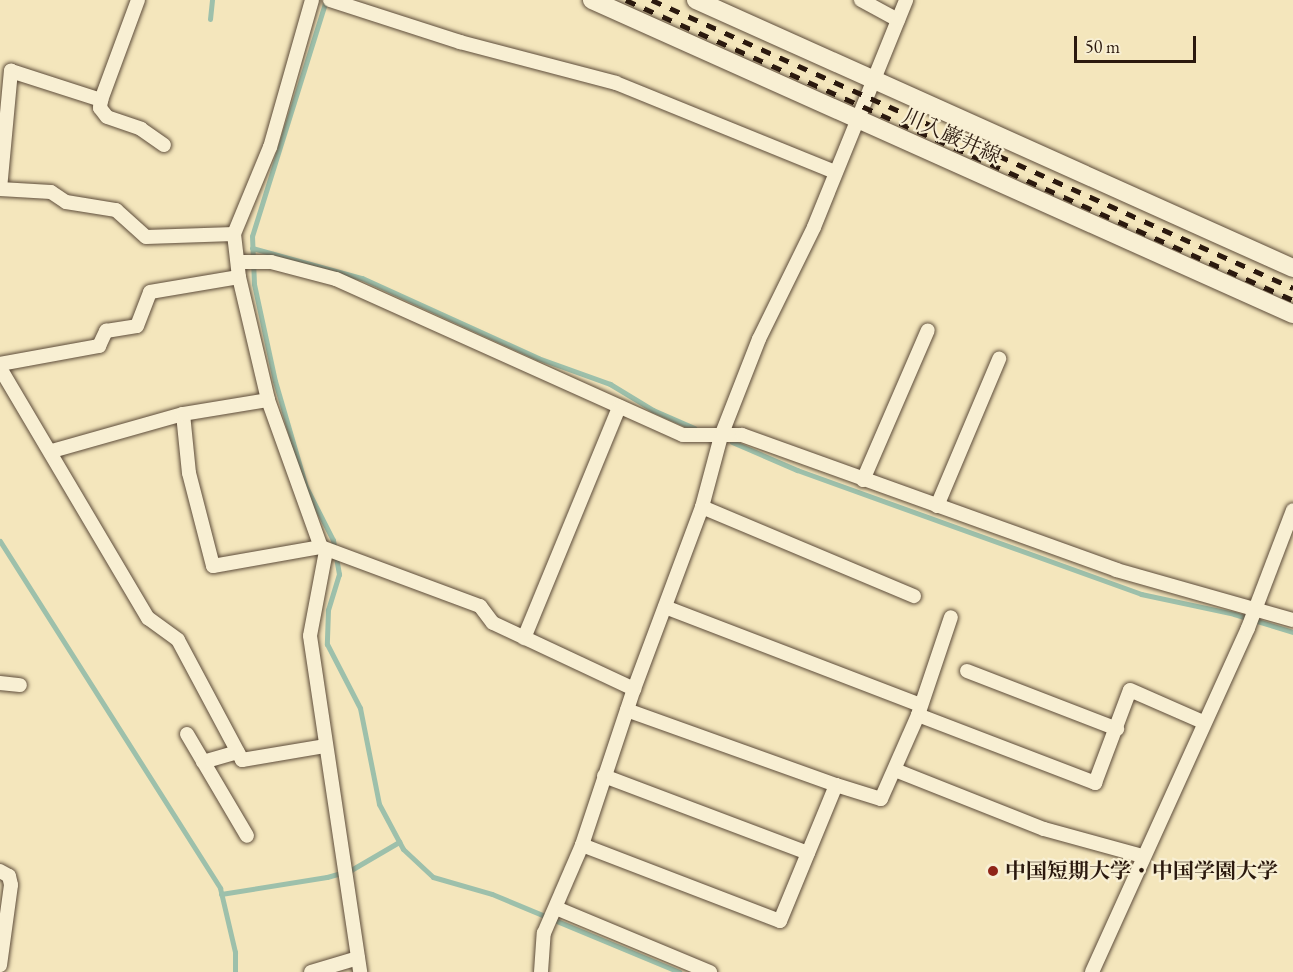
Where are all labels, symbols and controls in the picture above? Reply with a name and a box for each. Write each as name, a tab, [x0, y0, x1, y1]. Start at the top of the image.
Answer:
scale bar	[1077, 24, 1198, 62]
text: 50 m	[1085, 35, 1120, 58]
street label: 川入巌井線	[899, 103, 1005, 169]
place label: 中国短期大学・中国学園大学	[1005, 858, 1278, 884]
marker: 中国短期大学・中国学園大学	[986, 864, 1000, 878]

